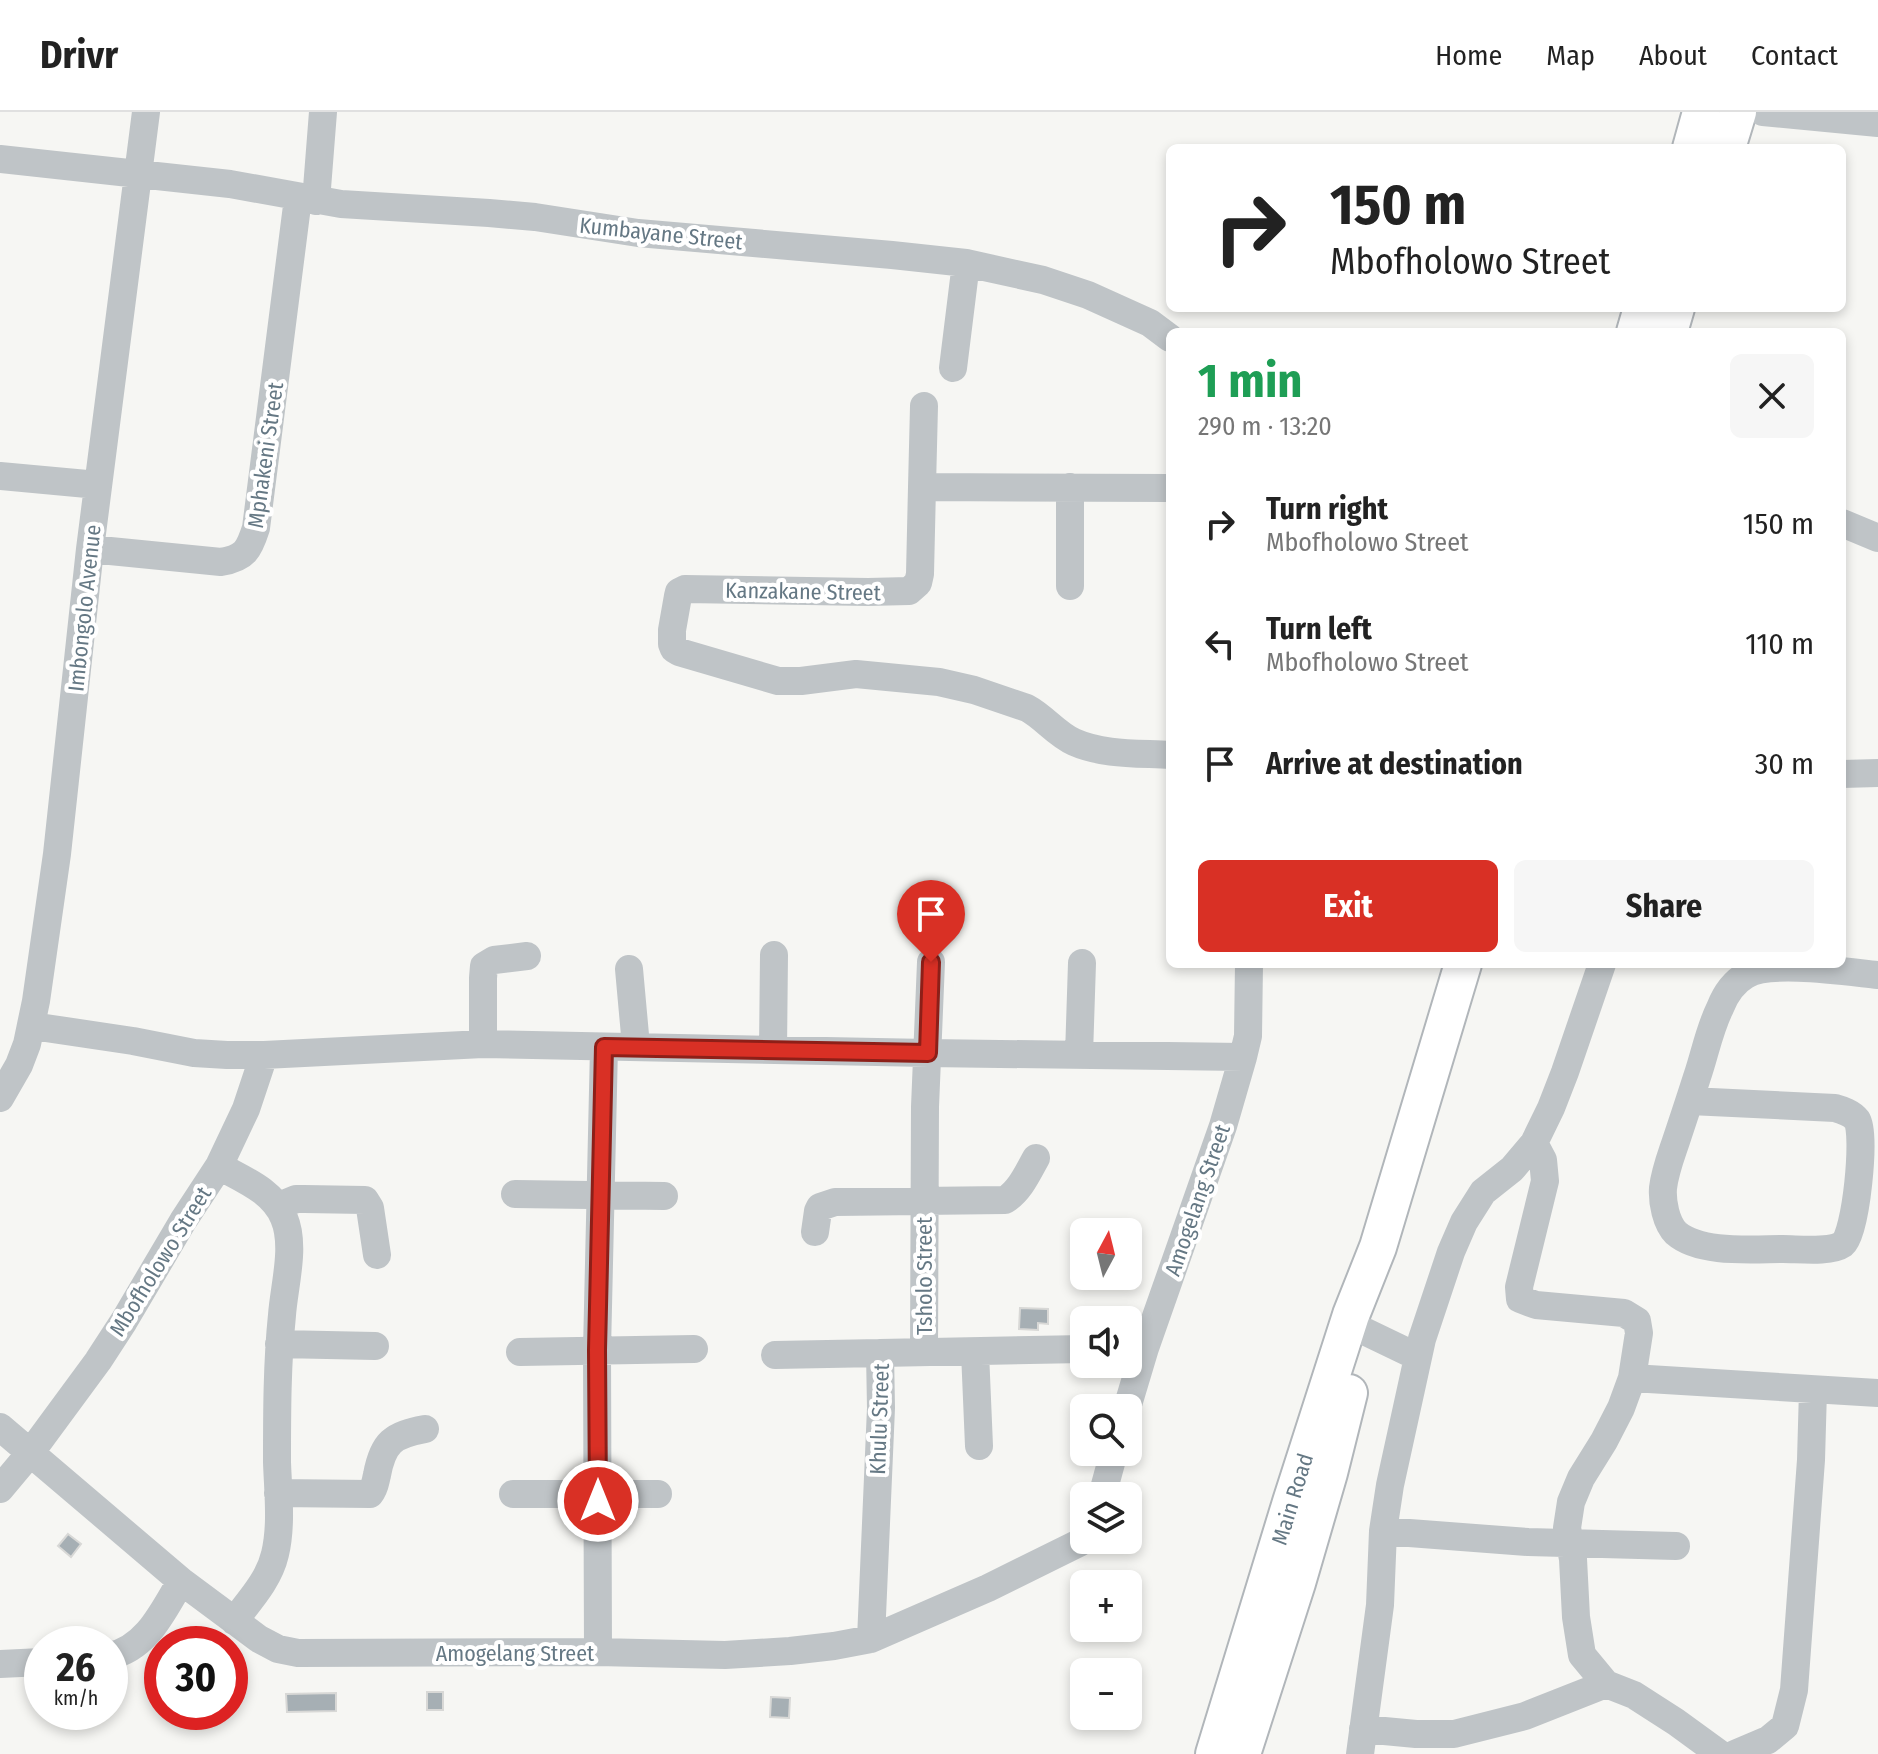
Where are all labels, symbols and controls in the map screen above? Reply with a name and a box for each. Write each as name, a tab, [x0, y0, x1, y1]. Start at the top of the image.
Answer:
text: Drivr	[40, 32, 118, 78]
text: Home	[1435, 39, 1502, 72]
text: Map	[1546, 39, 1595, 72]
text: About	[1639, 39, 1707, 72]
text: Contact	[1751, 39, 1838, 72]
text: 150 m	[1330, 172, 1466, 239]
icon: right	[1198, 176, 1302, 280]
street label: Kumbayane Street	[578, 212, 745, 256]
text: Mbofholowo Street	[1330, 240, 1610, 284]
text: 1 min	[1198, 352, 1303, 410]
button: close	[1730, 354, 1814, 438]
street label: Mphakeni Street	[242, 380, 289, 530]
text: 290 m · 13:20	[1198, 411, 1332, 442]
text: Turn right	[1266, 491, 1388, 527]
icon: right	[1198, 502, 1242, 546]
text: 150 m	[1743, 506, 1814, 542]
street label: Imbongolo Avenue	[62, 523, 107, 693]
text: Mbofholowo Street	[1266, 527, 1469, 558]
street label: Kanzakane Street	[725, 577, 882, 606]
text: Turn left	[1266, 611, 1372, 647]
icon: left	[1198, 622, 1242, 666]
text: 110 m	[1745, 626, 1814, 662]
text: Mbofholowo Street	[1266, 647, 1469, 678]
icon: arrive	[1198, 742, 1242, 786]
text: Arrive at destination	[1266, 746, 1523, 782]
text: 30 m	[1755, 746, 1814, 782]
button: Exit	[1198, 860, 1498, 952]
button: Share	[1514, 860, 1814, 952]
pin	[897, 880, 965, 962]
icon: arrive	[909, 892, 953, 936]
street label: Amogelang Street	[1159, 1120, 1236, 1280]
street label: Mbofholowo Street	[104, 1181, 218, 1341]
street label: Tsholo Street	[911, 1216, 938, 1335]
north arrow	[1070, 1218, 1142, 1290]
map controls	[1070, 1218, 1142, 1730]
button: sound	[1070, 1306, 1142, 1378]
street label: Khulu Street	[864, 1362, 895, 1475]
button: search	[1070, 1394, 1142, 1466]
street label: Main Road	[1266, 1450, 1319, 1548]
position arrow	[556, 1459, 640, 1543]
button: layers	[1070, 1482, 1142, 1554]
button: +	[1070, 1570, 1142, 1642]
speed limit sign: 30	[144, 1626, 248, 1730]
street label: Amogelang Street	[436, 1640, 595, 1667]
text: 26	[56, 1644, 96, 1692]
button: −	[1070, 1658, 1142, 1730]
text: km/h	[54, 1686, 98, 1710]

